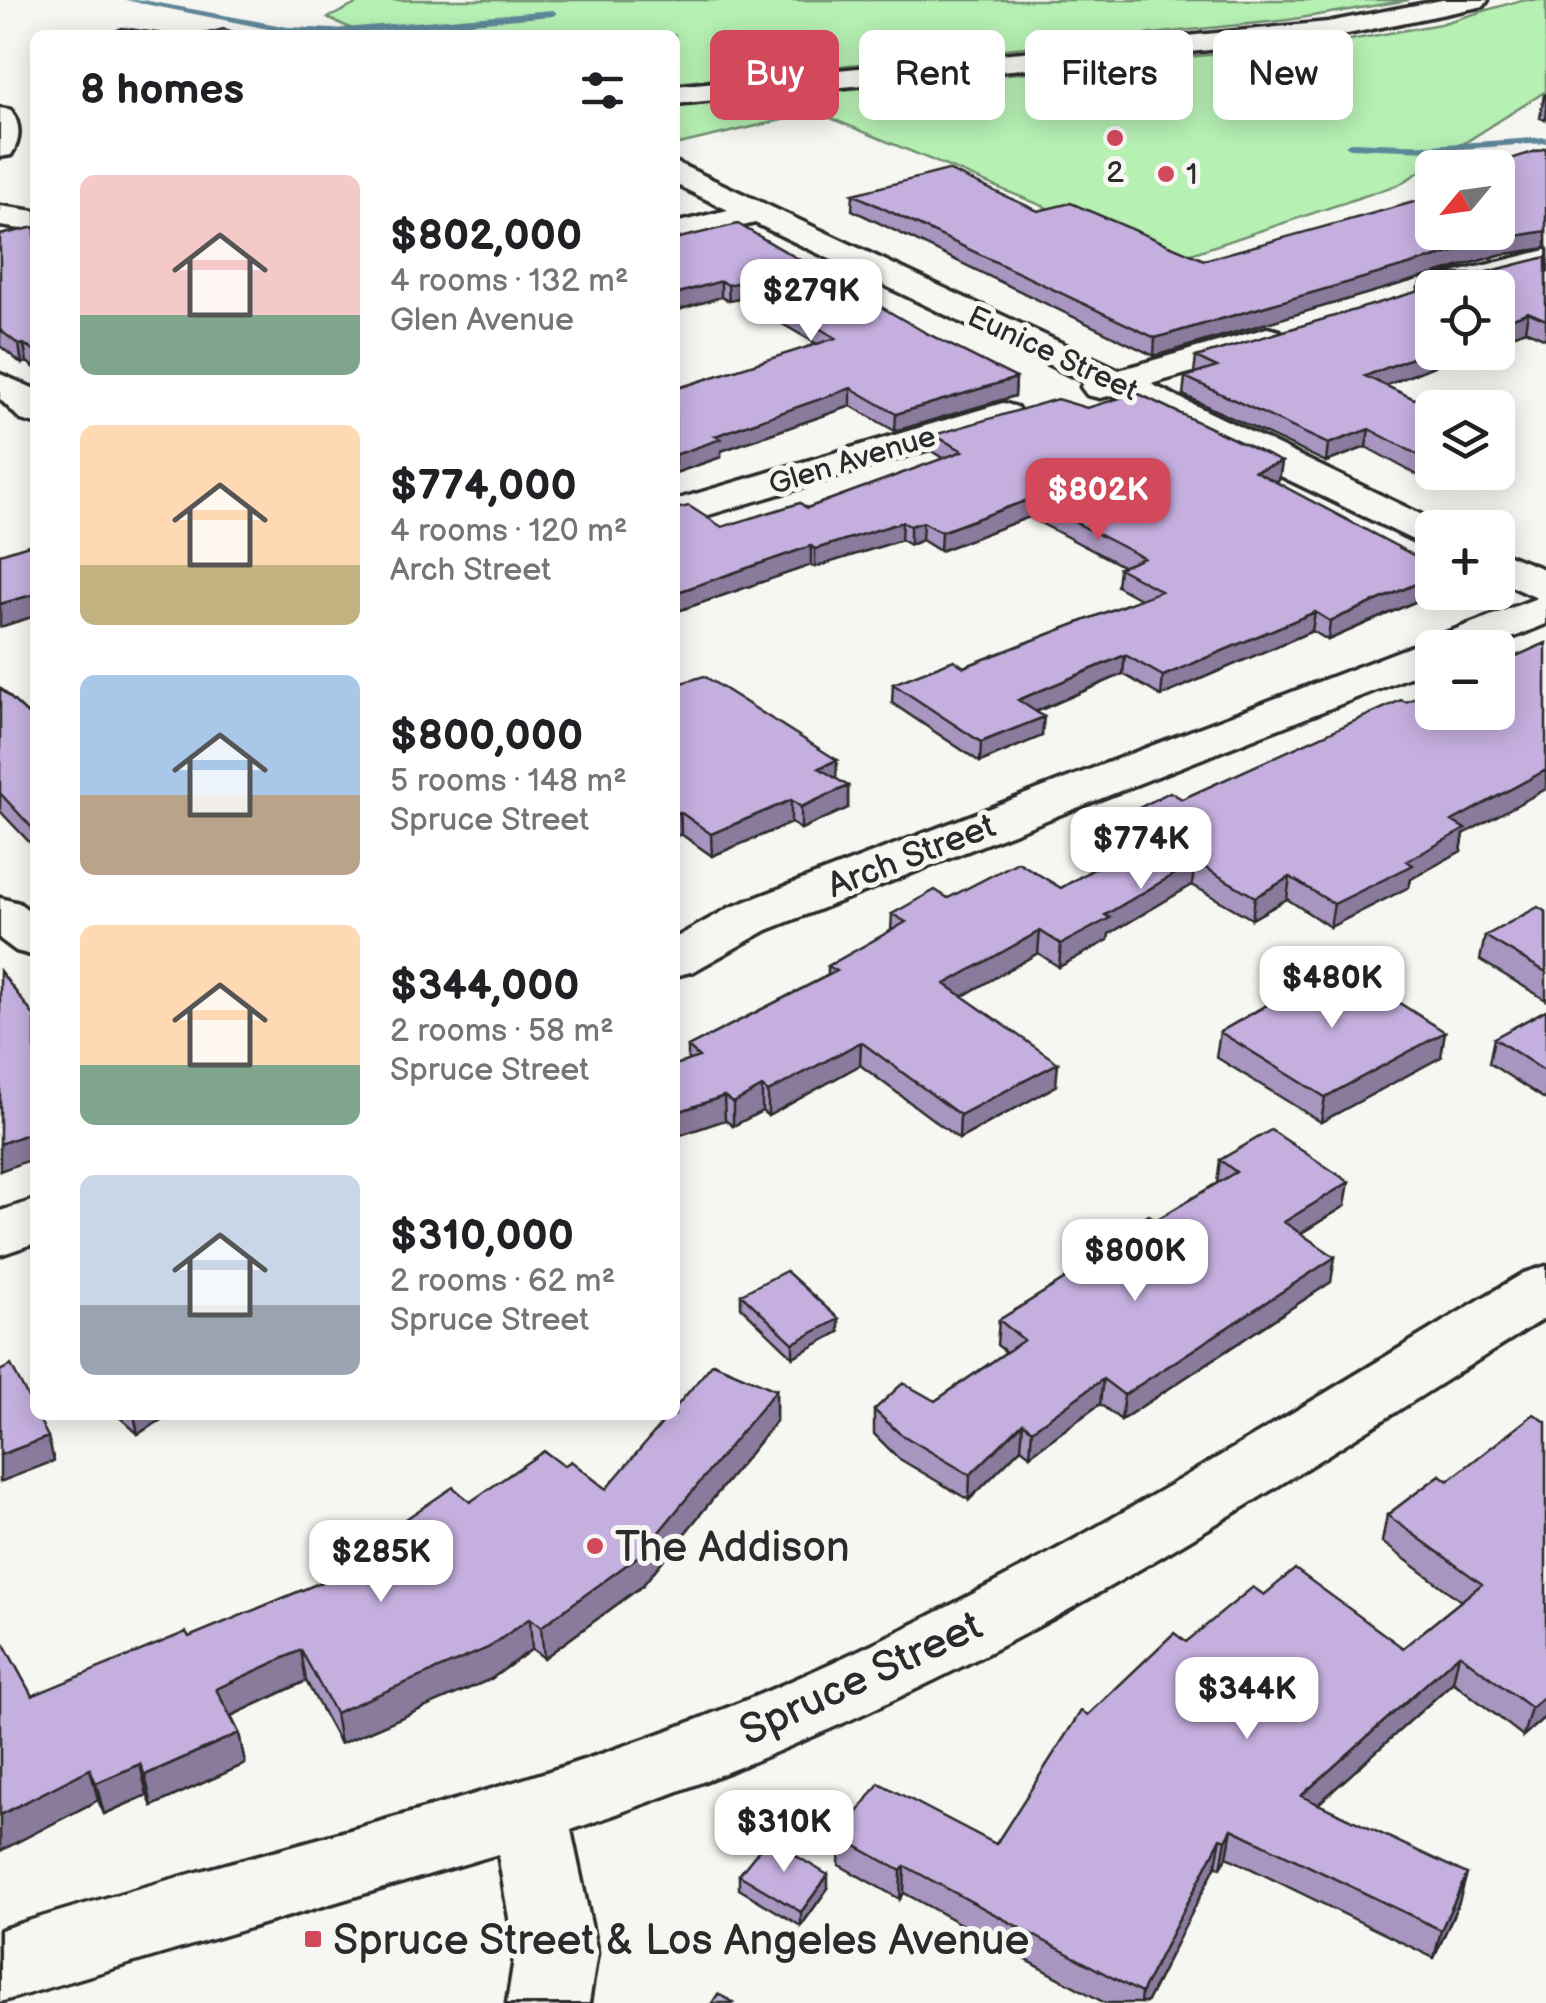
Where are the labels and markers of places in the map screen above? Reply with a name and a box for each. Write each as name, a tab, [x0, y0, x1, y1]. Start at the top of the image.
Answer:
marker: 2	[1104, 127, 1126, 149]
place label: 2	[1106, 155, 1124, 191]
place label: 1	[1186, 157, 1198, 193]
marker: 1	[1155, 163, 1177, 185]
pin: $279K	[741, 259, 881, 344]
pin: $802K	[1028, 458, 1168, 543]
pin: $774K	[1071, 807, 1211, 892]
pin: $480K	[1262, 946, 1402, 1031]
pin: $800K	[1065, 1219, 1205, 1304]
pin: $285K	[311, 1520, 451, 1605]
place label: The Addison	[615, 1523, 850, 1574]
marker: The Addison	[584, 1535, 606, 1557]
pin: $344K	[1177, 1657, 1317, 1742]
pin: $310K	[714, 1790, 854, 1875]
place label: Spruce Street & Los Angeles Avenue	[333, 1916, 1029, 1967]
marker: Spruce Street & Los Angeles Avenue	[302, 1928, 324, 1950]

